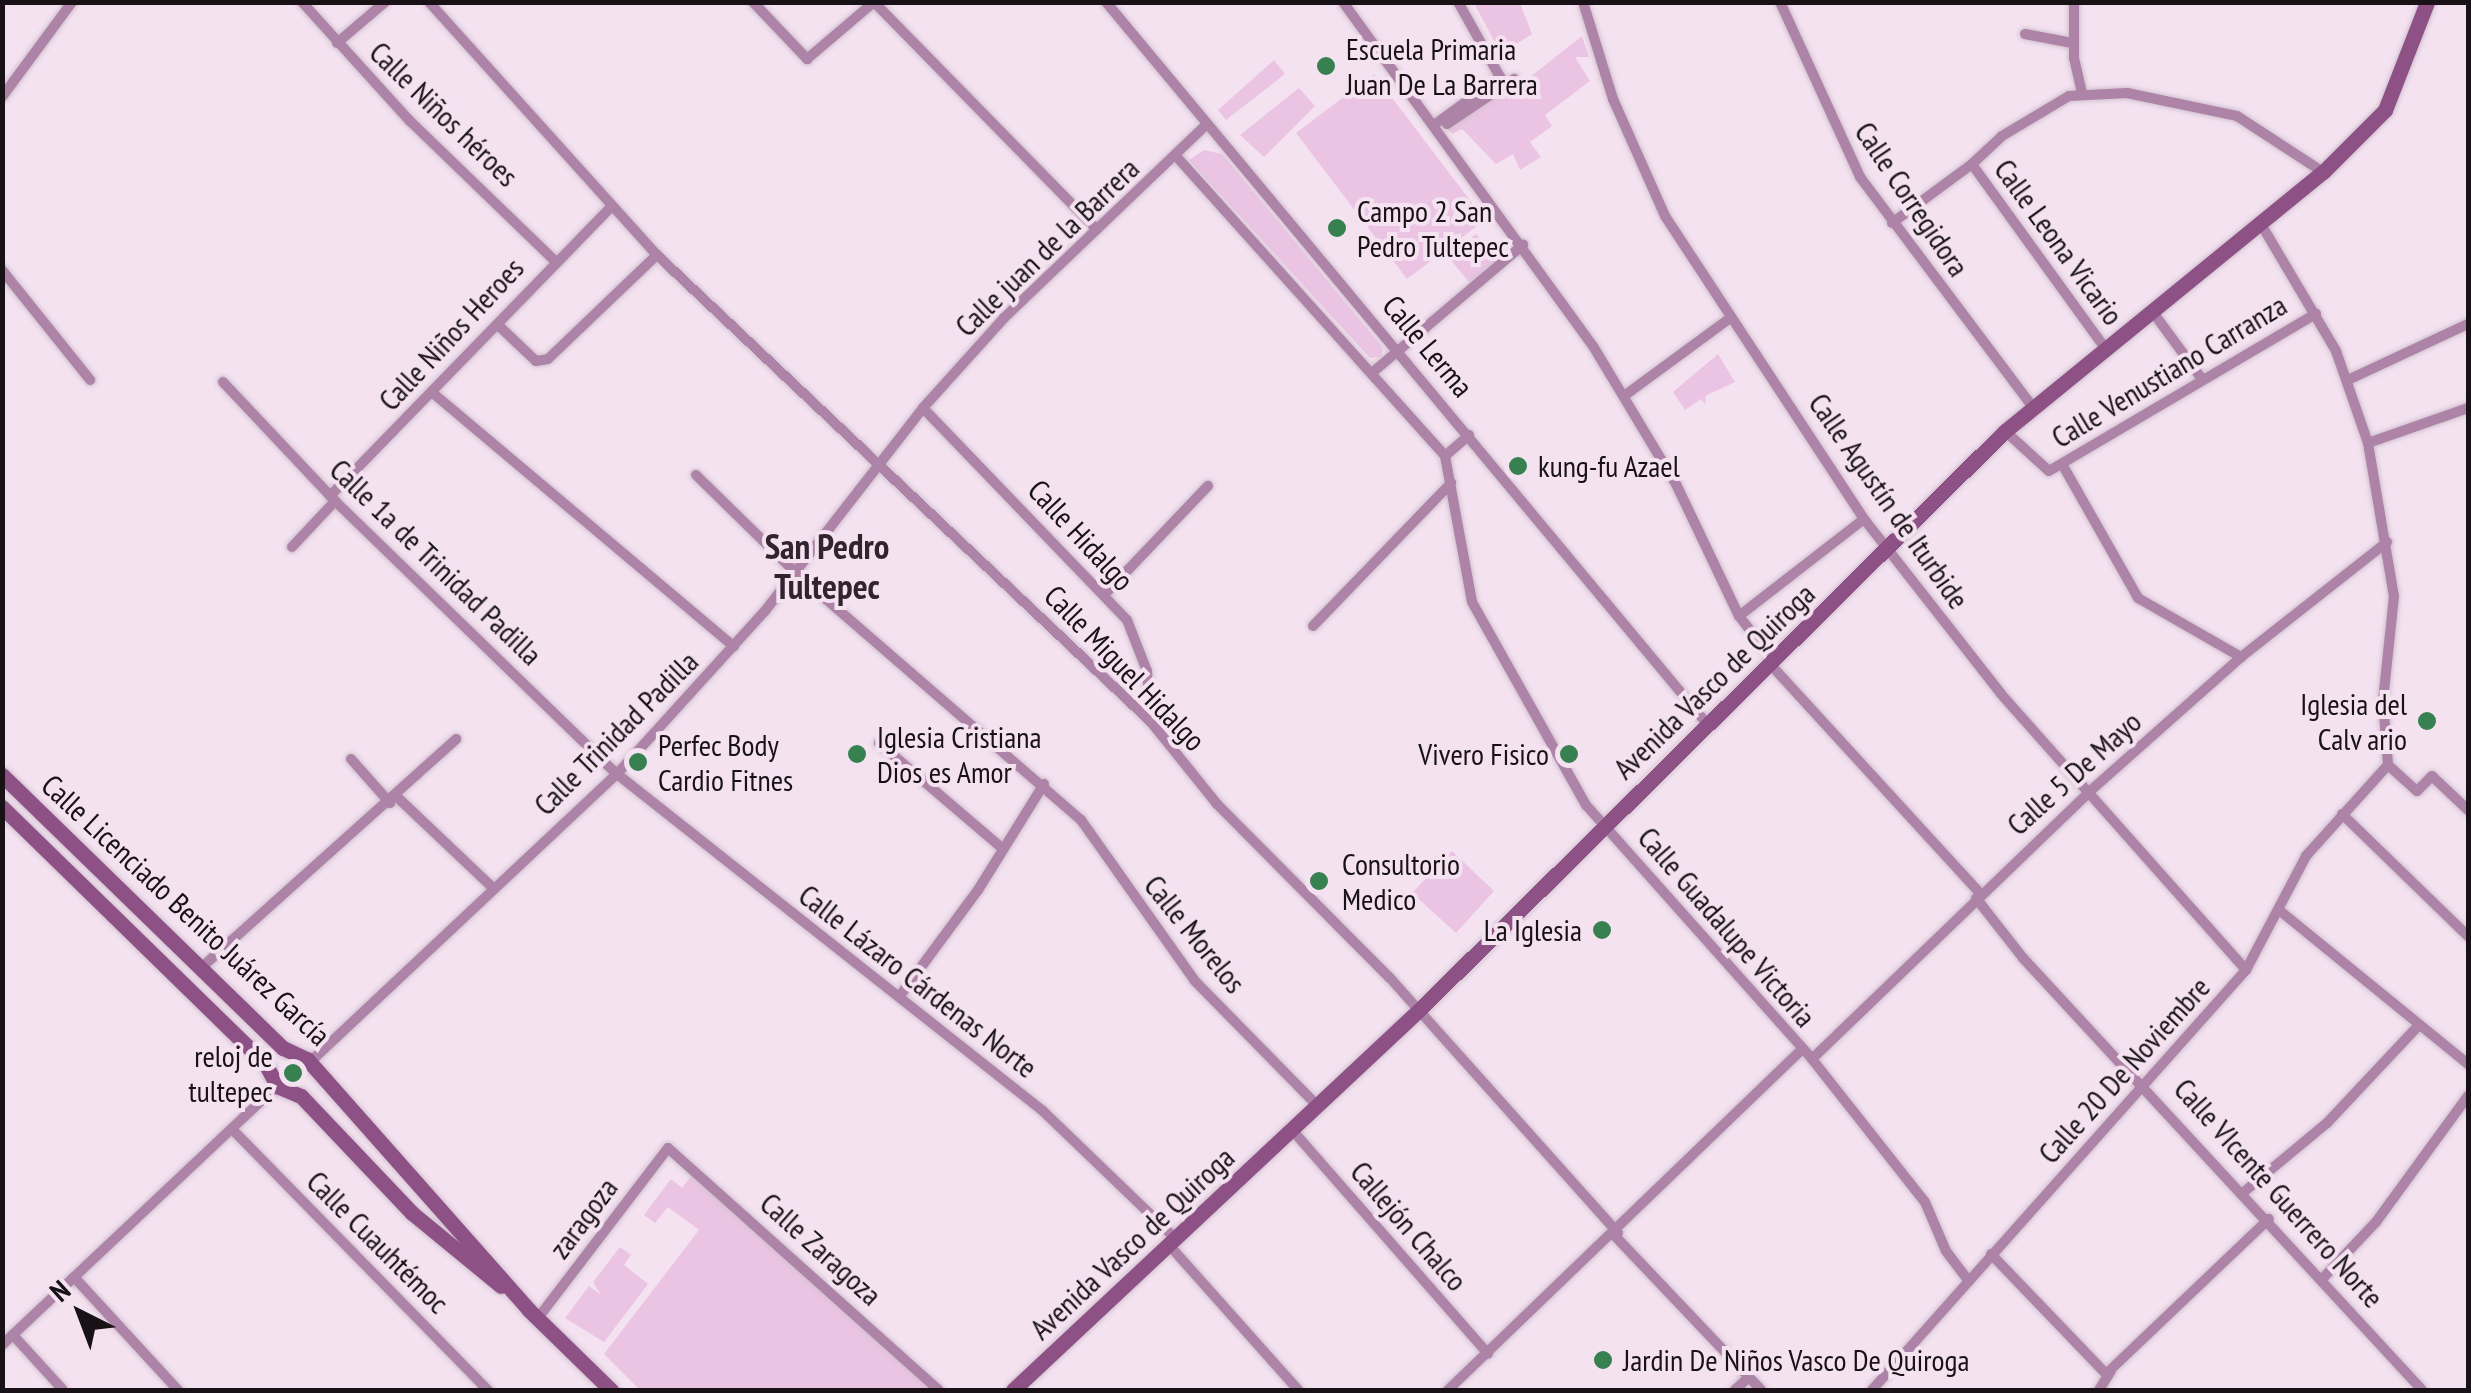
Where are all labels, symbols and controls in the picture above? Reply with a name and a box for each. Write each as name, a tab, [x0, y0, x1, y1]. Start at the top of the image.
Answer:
place label: Escuela Primaria Juan De La Barrera	[1346, 31, 1538, 102]
street label: Calle Niños héroes	[362, 34, 526, 194]
marker: Escuela Primaria Juan De La Barrera	[1315, 55, 1337, 77]
street label: Calle Corregidora	[1847, 115, 1977, 283]
street label: Calle juan de la Barrera	[948, 150, 1146, 344]
street label: Calle Leona Vicario	[1987, 152, 2131, 332]
place label: Campo 2 San Pedro Tultepec	[1357, 193, 1510, 264]
marker: Campo 2 San Pedro Tultepec	[1326, 217, 1348, 239]
street label: Calle Niños Heroes	[371, 250, 531, 418]
street label: Calle Venustiano Carranza	[2045, 286, 2293, 456]
street label: Calle Lerma	[1375, 288, 1481, 404]
street label: Calle Agustín de Iturbide	[1801, 386, 1977, 616]
place label: kung-fu Azael	[1538, 448, 1680, 484]
street label: Calle 1a de Trinidad Padilla	[322, 451, 550, 673]
marker: kung-fu Azael	[1507, 455, 1529, 477]
street label: Calle Hidalgo	[1021, 472, 1141, 598]
district label: San Pedro Tultepec	[765, 525, 889, 607]
street label: Avenida Vasco de Quiroga	[1606, 575, 1822, 787]
street label: Calle Miguel Hidalgo	[1037, 578, 1213, 758]
street label: Calle Trinidad Padilla	[526, 643, 706, 823]
place label: Iglesia del Calv ario	[2300, 686, 2407, 756]
street label: Calle 5 De Mayo	[2000, 703, 2148, 843]
marker: Iglesia del Calv ario	[2416, 710, 2438, 732]
place label: Iglesia Cristiana Dios es Amor	[877, 719, 1041, 790]
place label: Perfec Body Cardio Fitnes	[658, 727, 793, 798]
place label: Vivero Fisico	[1418, 736, 1549, 772]
marker: Iglesia Cristiana Dios es Amor	[846, 743, 868, 765]
marker: Vivero Fisico	[1558, 743, 1580, 765]
marker: Perfec Body Cardio Fitnes	[627, 751, 649, 773]
street label: Calle Licenciado Benito Juárez García	[34, 767, 338, 1053]
street label: Calle Guadalupe Victoria	[1630, 820, 1824, 1034]
place label: Consultorio Medico	[1342, 846, 1460, 916]
street label: Calle Morelos	[1137, 868, 1253, 1000]
marker: Consultorio Medico	[1306, 868, 1332, 894]
street label: Calle Lázaro Cárdenas Norte	[792, 877, 1044, 1085]
place label: La Iglesia	[1484, 912, 1582, 948]
marker: La Iglesia	[1591, 919, 1613, 941]
street label: Calle 20 De Noviembre	[2031, 969, 2217, 1171]
place label: reloj de tultepec	[188, 1038, 273, 1108]
marker: reloj de tultepec	[282, 1062, 304, 1084]
street label: Calle VIcente Guerrero Norte	[2166, 1071, 2392, 1315]
street label: Avenida Vasco de Quiroga	[1022, 1139, 1242, 1347]
street label: Callejón Chalco	[1343, 1154, 1475, 1298]
street label: Calle Cuauhtémoc	[299, 1163, 457, 1321]
street label: zaragoza	[541, 1171, 625, 1265]
street label: Calle Zaragoza	[753, 1185, 889, 1313]
north arrow	[30, 1263, 130, 1363]
text: N	[42, 1272, 78, 1309]
place label: Jardin De Niños Vasco De Quiroga	[1623, 1342, 1970, 1378]
marker: Jardin De Niños Vasco De Quiroga	[1592, 1349, 1614, 1371]

